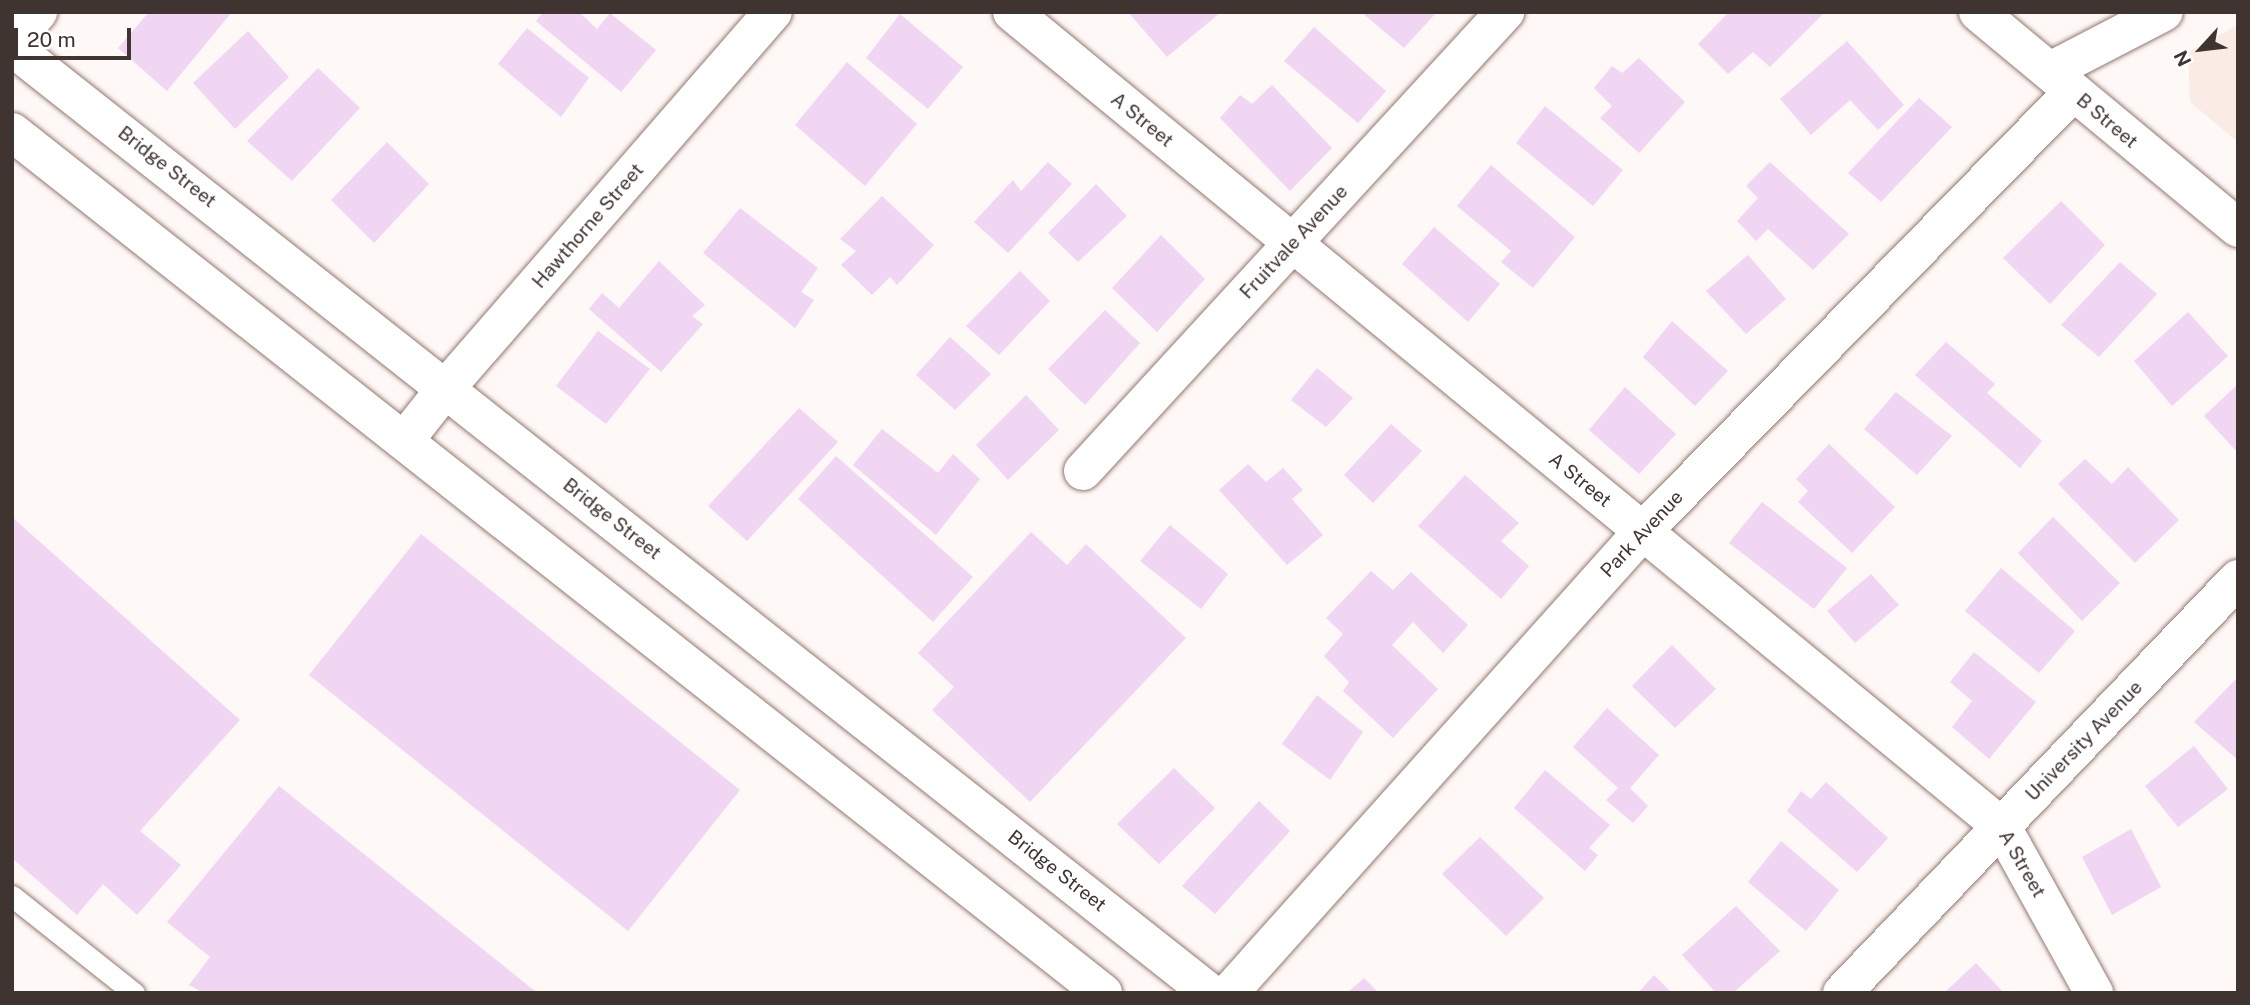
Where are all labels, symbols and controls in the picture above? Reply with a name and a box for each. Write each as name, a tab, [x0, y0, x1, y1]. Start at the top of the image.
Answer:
scale bar	[18, 14, 135, 58]
north arrow	[2166, 14, 2236, 84]
text: 20 m	[27, 27, 76, 52]
text: N	[2169, 47, 2195, 70]
street label: A Street	[1106, 88, 1178, 152]
street label: B Street	[2072, 89, 2142, 153]
street label: Bridge Street	[113, 122, 221, 212]
street label: Hawthorne Street	[528, 159, 648, 293]
street label: Fruitvale Avenue	[1235, 180, 1353, 304]
street label: A Street	[1544, 448, 1616, 512]
street label: Bridge Street	[558, 474, 666, 564]
street label: Park Avenue	[1596, 486, 1688, 582]
street label: University Avenue	[2021, 676, 2147, 806]
street label: Bridge Street	[1003, 826, 1111, 916]
street label: A Street	[1994, 826, 2050, 902]

